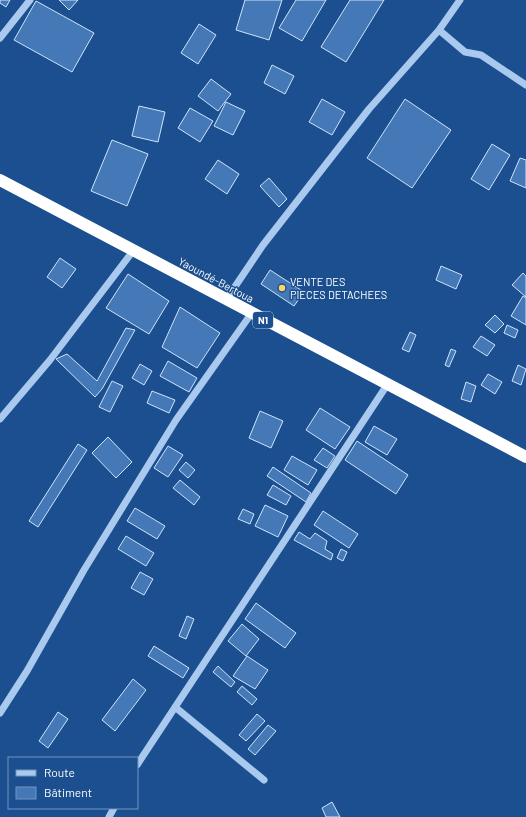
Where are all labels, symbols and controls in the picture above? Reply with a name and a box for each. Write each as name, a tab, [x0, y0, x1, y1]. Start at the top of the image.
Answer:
street label: Yaoundé-Bertoua	[176, 254, 256, 305]
place label: VENTE DES PIECES DETACHEES	[290, 275, 387, 301]
marker: VENTE DES PIECES DETACHEES	[277, 283, 287, 293]
road number: N1	[253, 312, 273, 328]
legend	[8, 757, 138, 809]
text: Route	[44, 765, 75, 779]
text: Bâtiment	[44, 785, 92, 799]

